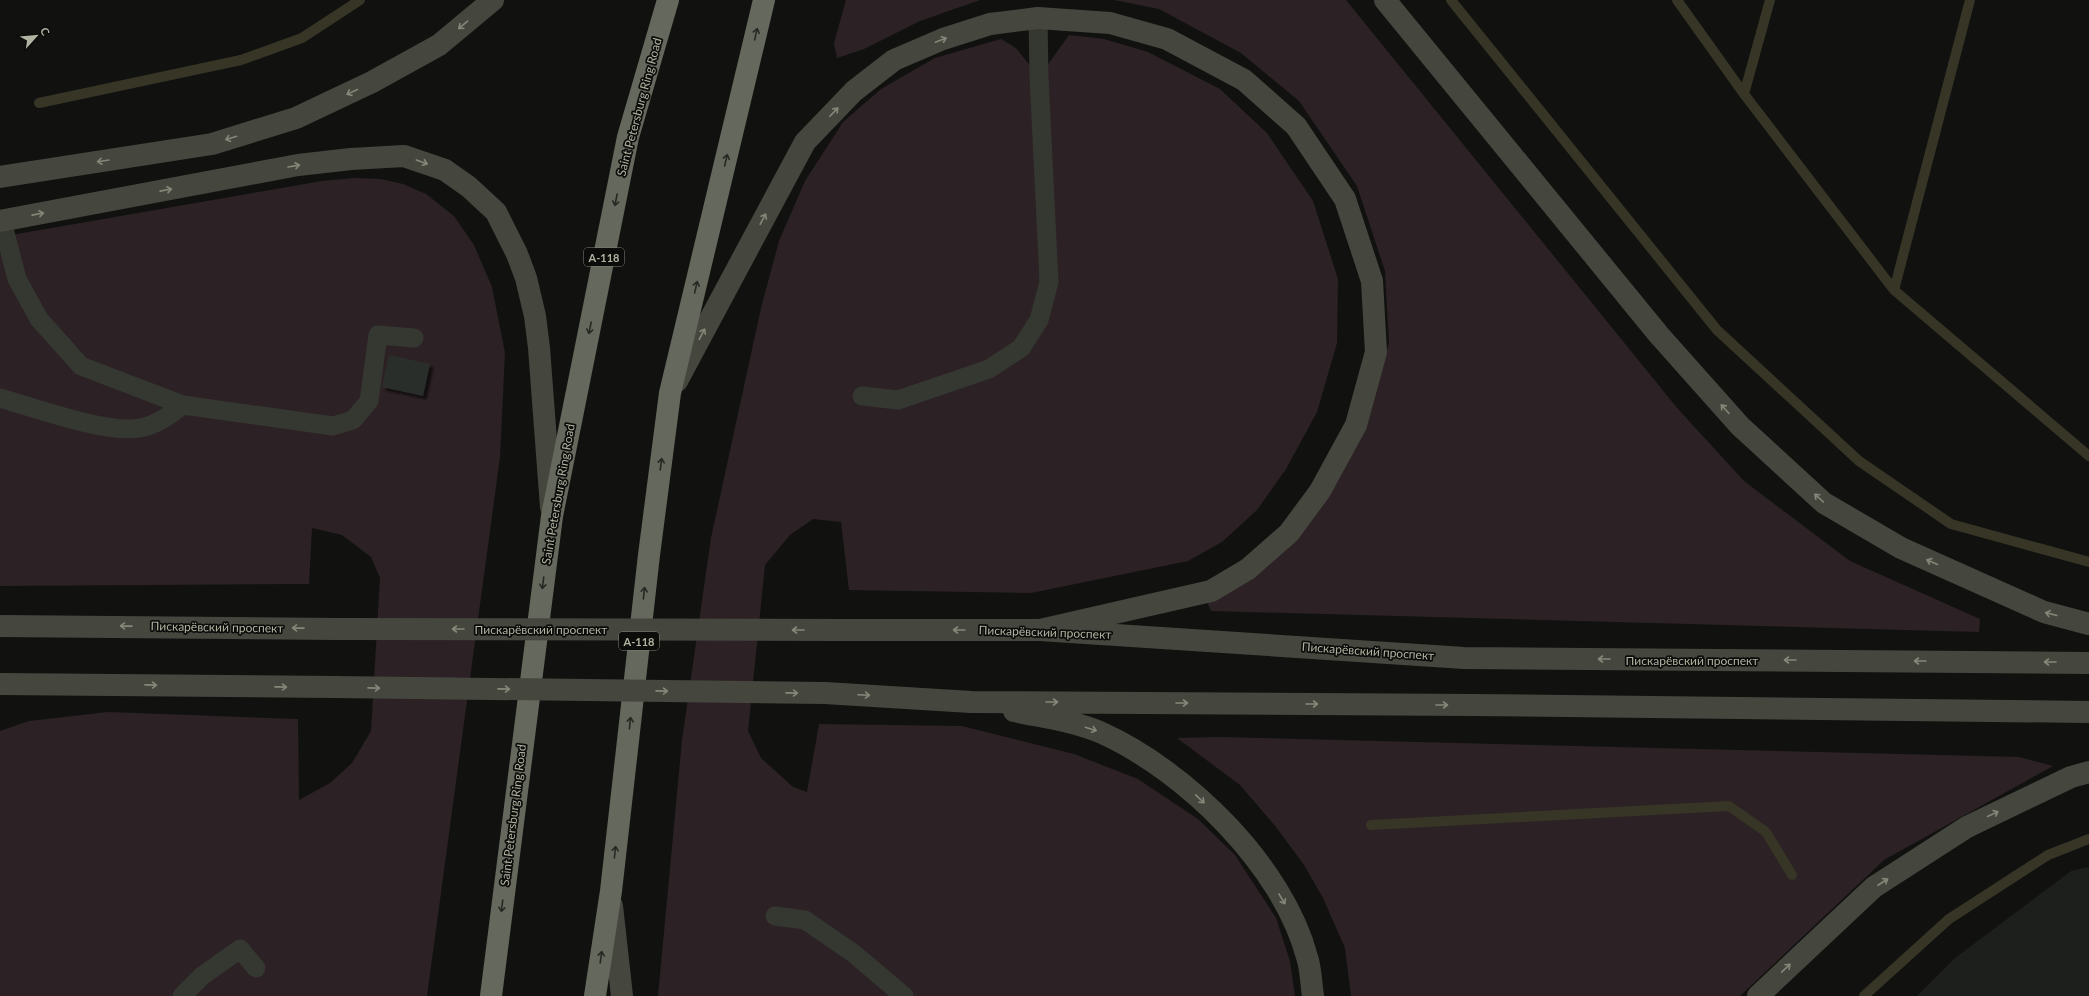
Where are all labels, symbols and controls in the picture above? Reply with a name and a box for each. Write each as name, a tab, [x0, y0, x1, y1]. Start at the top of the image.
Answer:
north arrow	[16, 16, 56, 56]
one-way arrow	[457, 21, 468, 29]
text: С	[38, 25, 53, 38]
one-way arrow	[752, 28, 760, 41]
one-way arrow	[934, 35, 946, 43]
street label: Saint Petersburg Ring Road	[613, 36, 665, 178]
one-way arrow	[346, 89, 358, 96]
one-way arrow	[829, 107, 838, 117]
one-way arrow	[224, 135, 237, 142]
one-way arrow	[722, 154, 730, 167]
one-way arrow	[97, 157, 110, 165]
one-way arrow	[416, 159, 429, 166]
one-way arrow	[287, 162, 300, 170]
one-way arrow	[159, 186, 172, 194]
one-way arrow	[611, 193, 619, 206]
one-way arrow	[31, 210, 44, 218]
one-way arrow	[760, 213, 768, 225]
road number: А-118	[584, 248, 624, 266]
one-way arrow	[692, 281, 700, 294]
one-way arrow	[586, 321, 594, 334]
one-way arrow	[699, 328, 706, 340]
one-way arrow	[1720, 404, 1729, 415]
street label: Saint Petersburg Ring Road	[538, 423, 578, 565]
one-way arrow	[657, 458, 665, 471]
one-way arrow	[1815, 494, 1825, 503]
one-way arrow	[1926, 558, 1938, 565]
one-way arrow	[539, 576, 547, 589]
one-way arrow	[640, 587, 648, 600]
one-way arrow	[2045, 610, 2058, 617]
street label: Пискарёвский проспект	[150, 618, 284, 636]
one-way arrow	[120, 622, 133, 630]
street label: Пискарёвский проспект	[475, 622, 607, 637]
street label: Пискарёвский проспект	[978, 622, 1112, 642]
one-way arrow	[292, 624, 305, 632]
one-way arrow	[452, 625, 465, 633]
one-way arrow	[792, 626, 805, 634]
one-way arrow	[953, 626, 966, 634]
road number: А-118	[619, 632, 659, 650]
street label: Пискарёвский проспект	[1301, 639, 1435, 663]
street label: Пискарёвский проспект	[1626, 653, 1758, 668]
one-way arrow	[1598, 655, 1611, 663]
one-way arrow	[1784, 656, 1797, 664]
one-way arrow	[1914, 657, 1927, 665]
one-way arrow	[2044, 659, 2057, 666]
one-way arrow	[144, 681, 157, 689]
one-way arrow	[274, 683, 287, 691]
one-way arrow	[367, 684, 380, 692]
one-way arrow	[497, 685, 510, 693]
one-way arrow	[655, 687, 668, 695]
one-way arrow	[785, 689, 798, 697]
one-way arrow	[857, 692, 870, 699]
one-way arrow	[1045, 698, 1058, 706]
one-way arrow	[1175, 699, 1188, 707]
one-way arrow	[1305, 700, 1318, 708]
one-way arrow	[1435, 701, 1448, 709]
one-way arrow	[626, 717, 633, 730]
one-way arrow	[1085, 726, 1098, 733]
street label: Saint Petersburg Ring Road	[497, 743, 529, 887]
one-way arrow	[1195, 794, 1205, 804]
one-way arrow	[1987, 810, 1999, 817]
one-way arrow	[611, 846, 619, 859]
one-way arrow	[1877, 877, 1888, 886]
one-way arrow	[1279, 893, 1287, 905]
one-way arrow	[498, 899, 505, 912]
one-way arrow	[597, 951, 605, 964]
one-way arrow	[1781, 964, 1791, 973]

